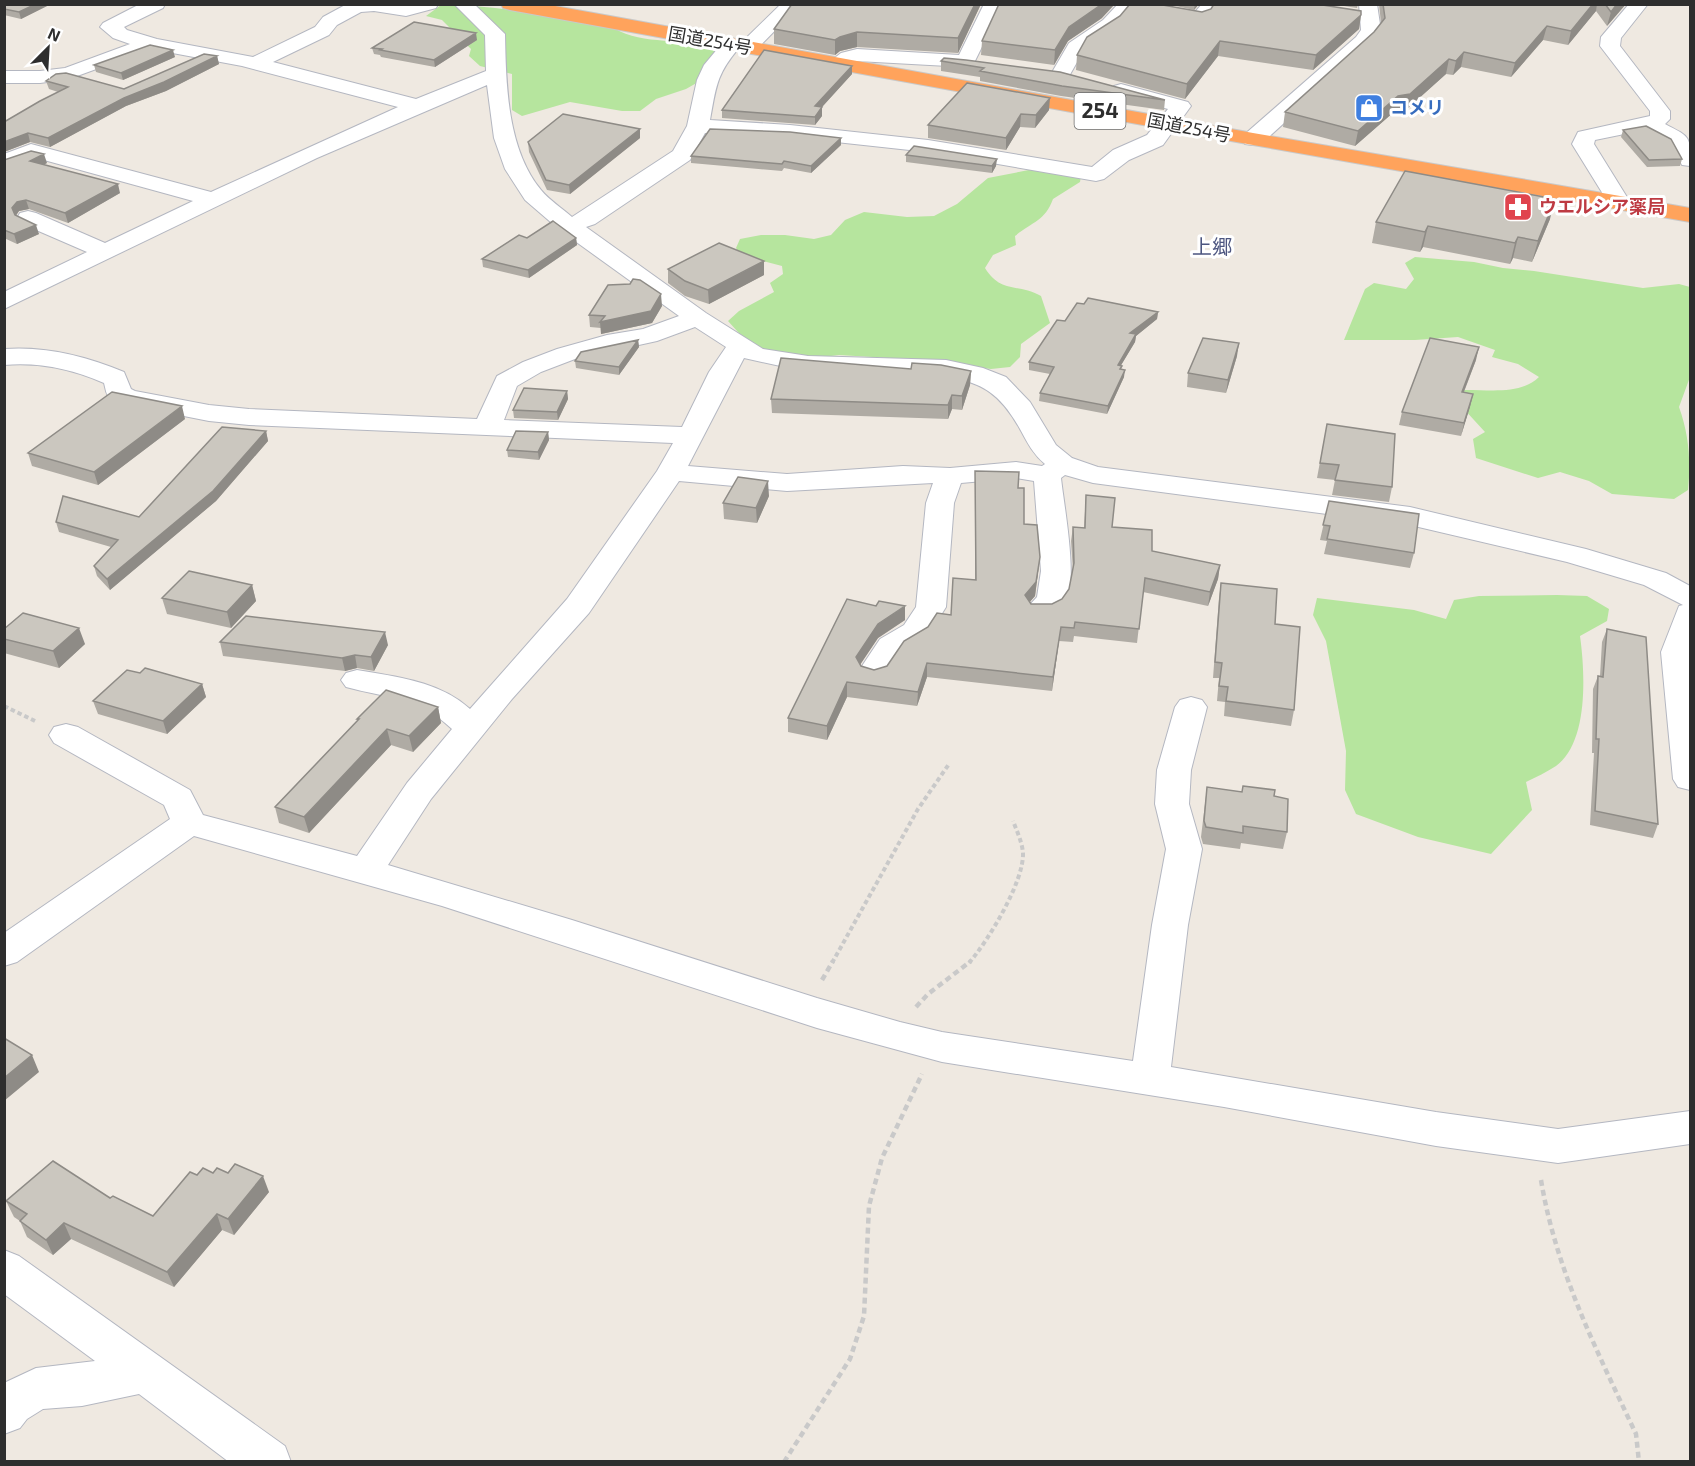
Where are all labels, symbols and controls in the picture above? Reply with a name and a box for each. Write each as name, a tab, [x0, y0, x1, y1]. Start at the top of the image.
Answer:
north arrow	[18, 18, 78, 78]
street label: 国道254号	[666, 22, 754, 58]
text: N	[45, 23, 63, 45]
shop icon: コメリ	[1353, 92, 1385, 124]
road number: 254	[1074, 93, 1126, 129]
place label: コメリ	[1390, 96, 1444, 118]
street label: 国道254号	[1145, 108, 1233, 146]
pharmacy icon: ウエルシア薬局	[1502, 191, 1534, 223]
place label: ウエルシア薬局	[1539, 195, 1665, 217]
district label: 上郷	[1192, 234, 1232, 258]

